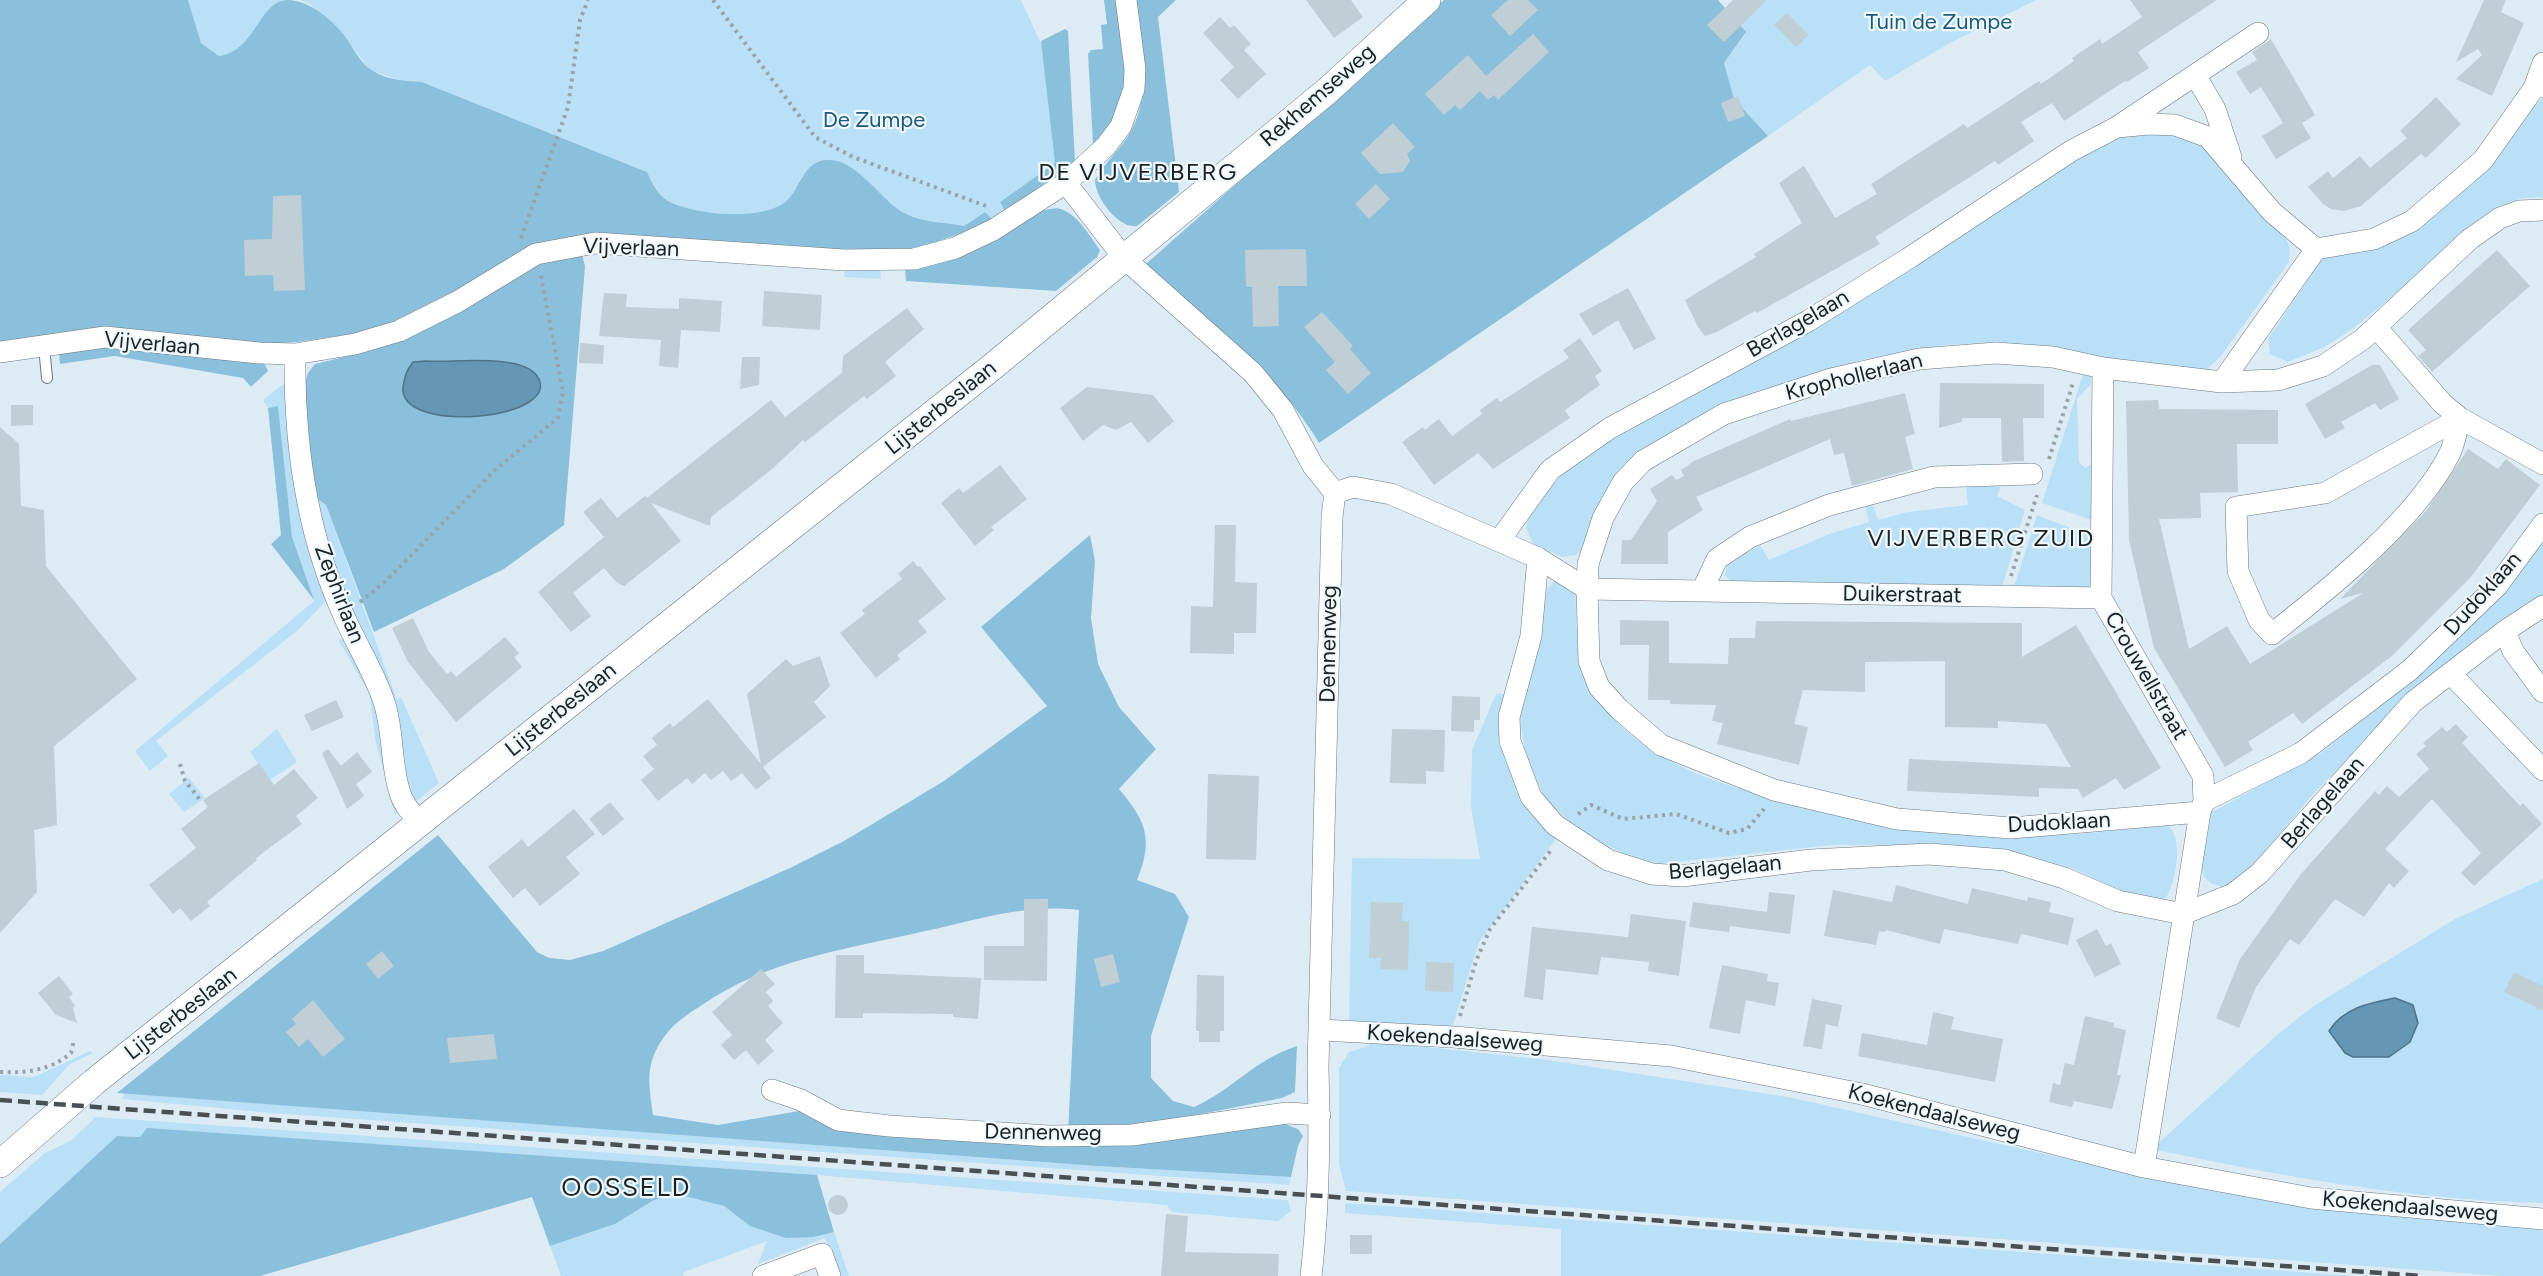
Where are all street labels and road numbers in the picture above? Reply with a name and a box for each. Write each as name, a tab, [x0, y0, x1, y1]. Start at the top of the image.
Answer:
street label: Rekhemseweg	[1255, 39, 1381, 153]
street label: Vijverlaan	[582, 233, 680, 263]
street label: Berlagelaan	[1742, 284, 1854, 364]
street label: Vijverlaan	[103, 327, 201, 361]
street label: Krophollerlaan	[1783, 347, 1925, 407]
street label: Lijsterbeslaan	[880, 355, 1002, 461]
street label: Zephirlaan	[308, 541, 370, 647]
street label: Dudoklaan	[2439, 547, 2527, 641]
street label: Duikerstraat	[1842, 581, 1962, 609]
street label: Dennenweg	[1315, 585, 1343, 703]
street label: Crouwellstraat	[2099, 607, 2193, 745]
street label: Lijsterbeslaan	[500, 657, 622, 763]
street label: Berlagelaan	[2276, 752, 2370, 854]
street label: Dudoklaan	[2007, 807, 2111, 839]
street label: Berlagelaan	[1667, 850, 1783, 886]
street label: Lijsterbeslaan	[120, 962, 242, 1066]
street label: Koekendaalseweg	[1366, 1020, 1544, 1058]
street label: Koekendaalseweg	[1845, 1079, 2023, 1147]
street label: Dennenweg	[984, 1119, 1102, 1147]
street label: Koekendaalseweg	[2321, 1186, 2499, 1228]

